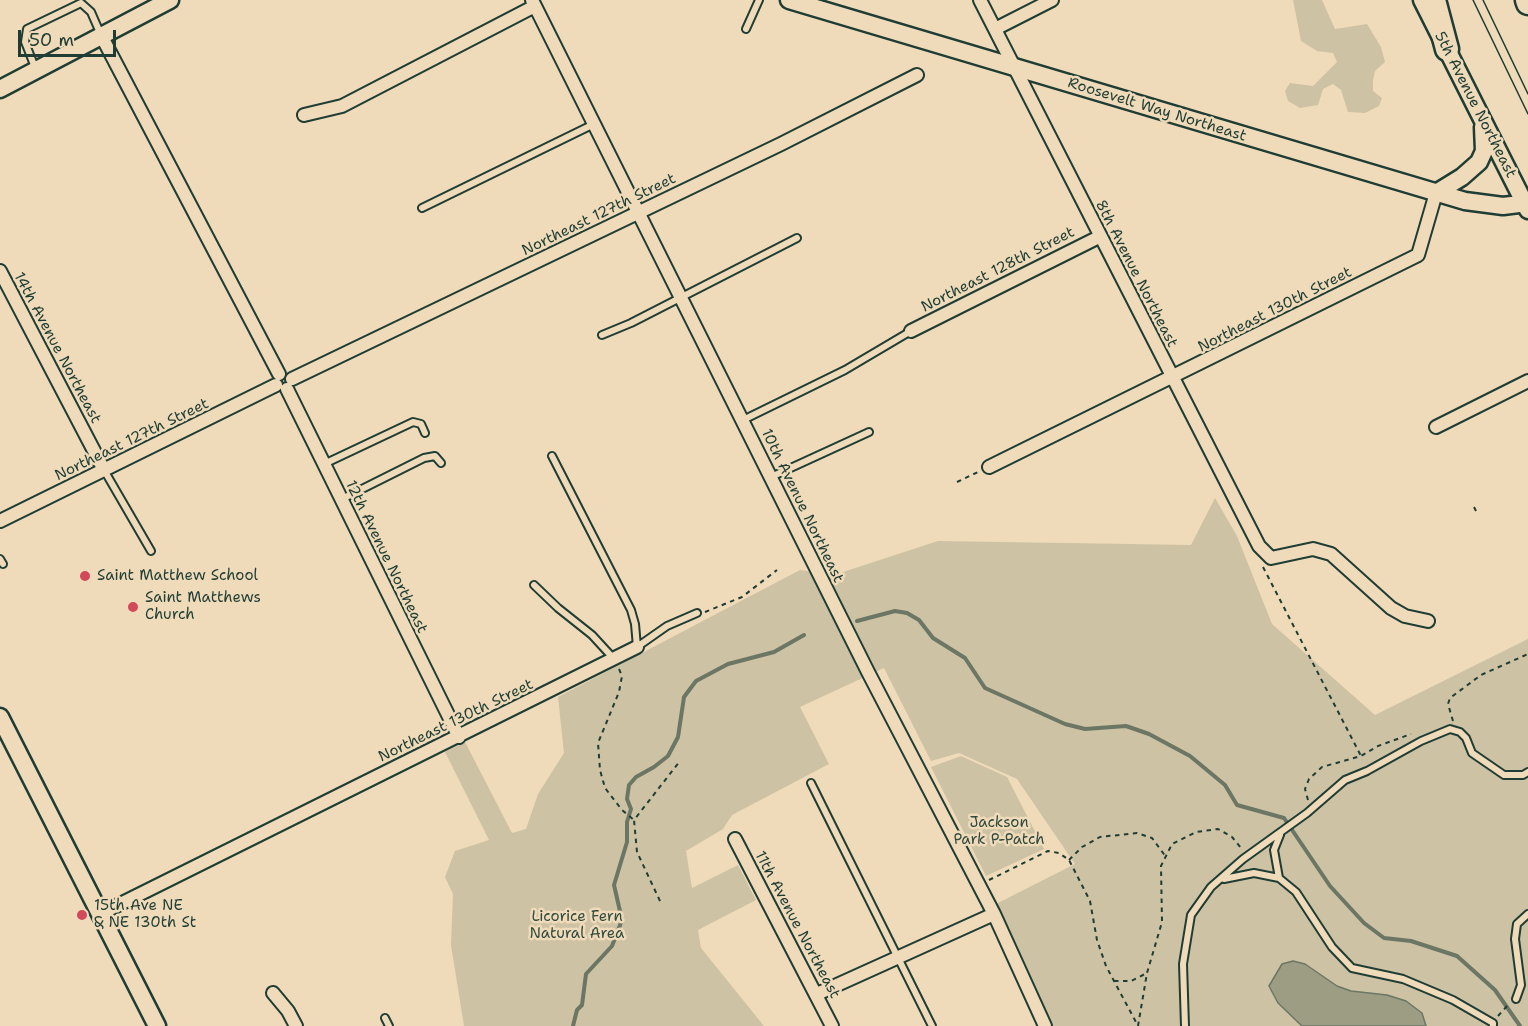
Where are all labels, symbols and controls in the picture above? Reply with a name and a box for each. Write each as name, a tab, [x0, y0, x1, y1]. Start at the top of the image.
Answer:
scale bar	[21, 18, 118, 56]
text: 50 m	[29, 28, 74, 52]
street label: 5th Avenue Northeast	[1430, 29, 1520, 181]
street label: Roosevelt Way Northeast	[1066, 74, 1248, 146]
street label: Northeast 127th Street	[519, 170, 679, 260]
street label: 8th Avenue Northeast	[1091, 197, 1181, 351]
street label: Northeast 128th Street	[918, 224, 1078, 316]
street label: Northeast 130th Street	[1195, 263, 1355, 357]
street label: 14th Avenue Northeast	[10, 269, 104, 427]
street label: Northeast 127th Street	[52, 395, 212, 485]
street label: 10th Avenue Northeast	[757, 426, 847, 586]
street label: 12th Avenue Northeast	[341, 478, 431, 636]
place label: Saint Matthew School	[97, 567, 258, 585]
marker: Saint Matthew School	[78, 569, 92, 583]
place label: Saint Matthews Church	[145, 589, 261, 624]
marker: Saint Matthews Church	[126, 600, 140, 614]
street label: Northeast 130th Street	[376, 676, 536, 766]
park label: Jackson Park P-Patch	[953, 814, 1045, 849]
street label: 11th Avenue Northeast	[751, 848, 843, 1002]
place label: 15th Ave NE & NE 130th St	[94, 897, 196, 932]
marker: 15th Ave NE & NE 130th St	[75, 908, 89, 922]
park label: Licorice Fern Natural Area	[530, 908, 624, 943]

